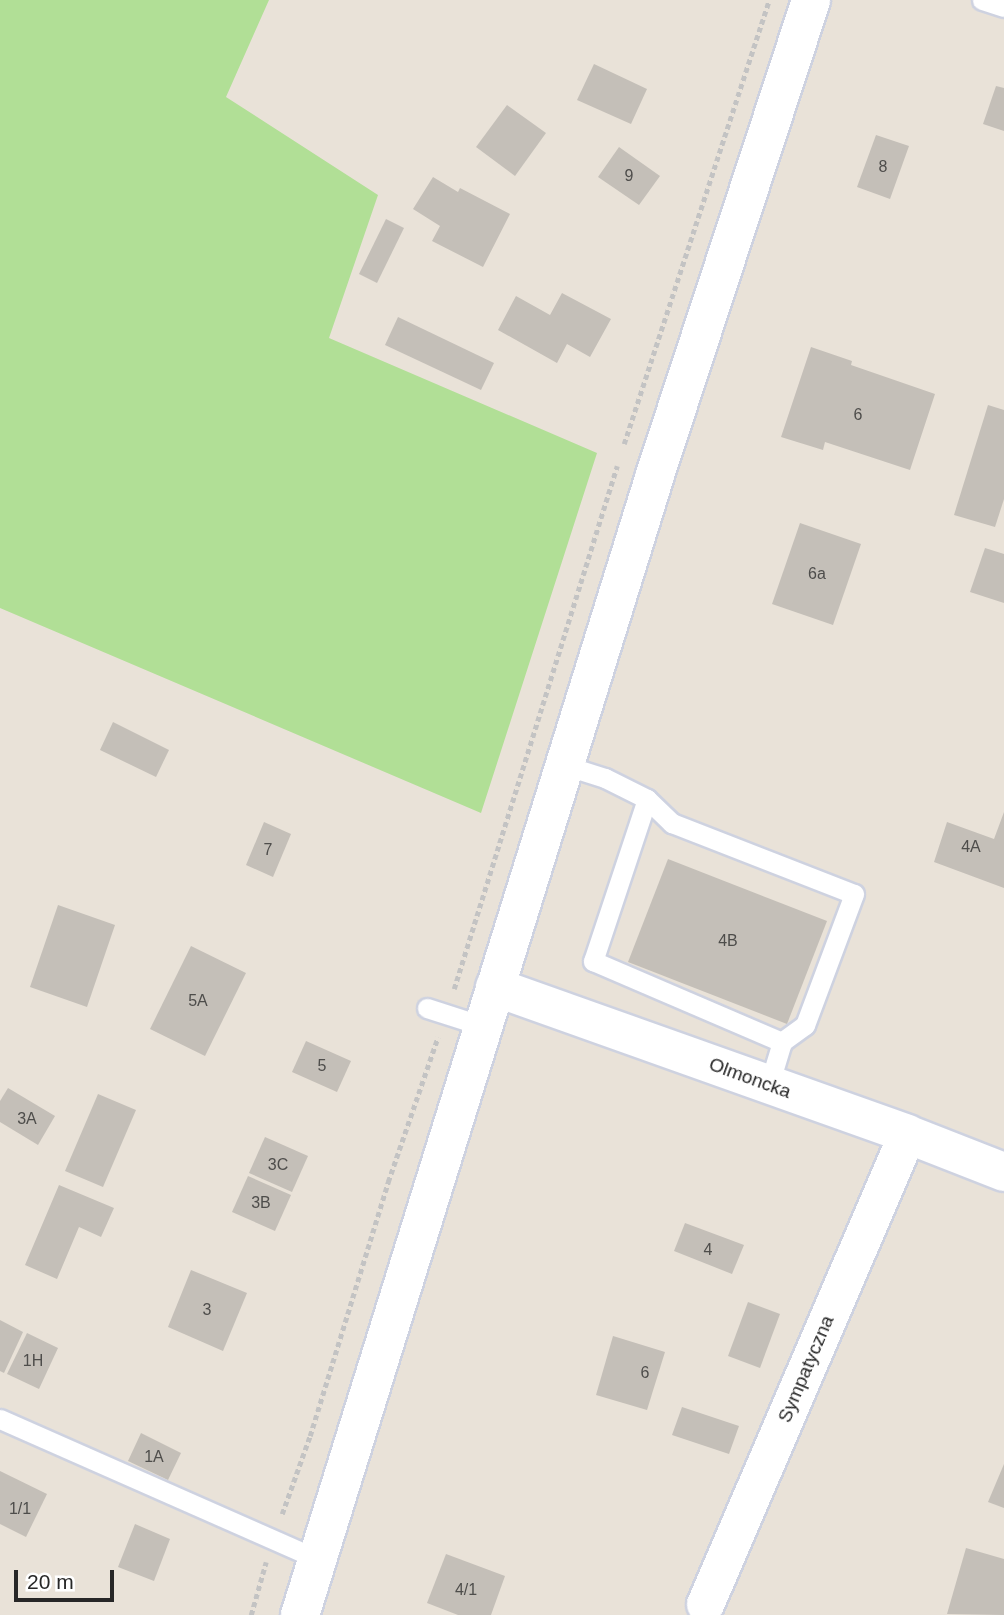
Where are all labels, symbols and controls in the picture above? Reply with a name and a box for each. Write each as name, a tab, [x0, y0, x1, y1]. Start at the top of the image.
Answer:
house number: 8	[879, 157, 887, 177]
house number: 9	[625, 166, 633, 186]
house number: 6	[854, 405, 862, 425]
house number: 6a	[808, 564, 826, 584]
house number: 4A	[961, 837, 981, 857]
house number: 7	[264, 840, 272, 860]
house number: 4B	[718, 931, 738, 951]
house number: 5A	[188, 991, 208, 1011]
street label: Olmoncka	[706, 1053, 794, 1103]
house number: 5	[318, 1056, 326, 1076]
house number: 3A	[17, 1109, 37, 1129]
house number: 3C	[268, 1155, 288, 1175]
house number: 3B	[251, 1193, 271, 1213]
house number: 4	[704, 1240, 712, 1260]
house number: 3	[203, 1300, 211, 1320]
street label: Sympatyczna	[773, 1312, 839, 1426]
house number: 1H	[23, 1351, 43, 1371]
house number: 6	[641, 1363, 649, 1383]
house number: 1A	[144, 1447, 164, 1467]
house number: 1/1	[9, 1499, 31, 1519]
scale bar	[18, 1556, 117, 1600]
text: 20 m	[27, 1570, 74, 1593]
house number: 4/1	[455, 1580, 477, 1600]

